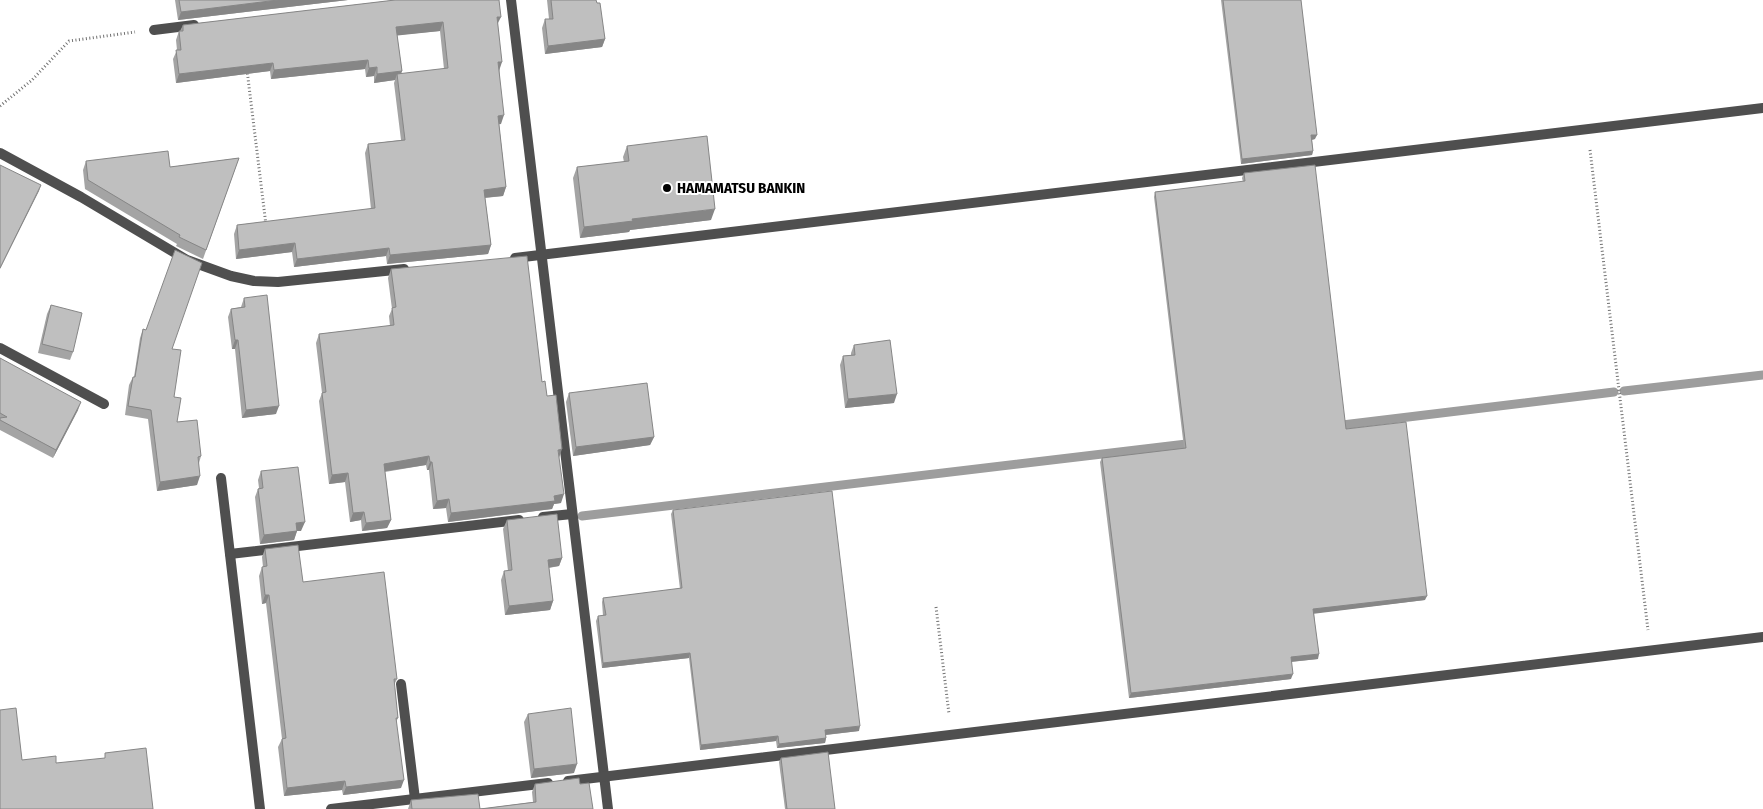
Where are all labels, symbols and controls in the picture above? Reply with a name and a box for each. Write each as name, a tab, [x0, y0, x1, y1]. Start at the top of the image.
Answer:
place label: HAMAMATSU BANKIN	[677, 179, 805, 197]
marker: HAMAMATSU BANKIN	[661, 182, 673, 194]

